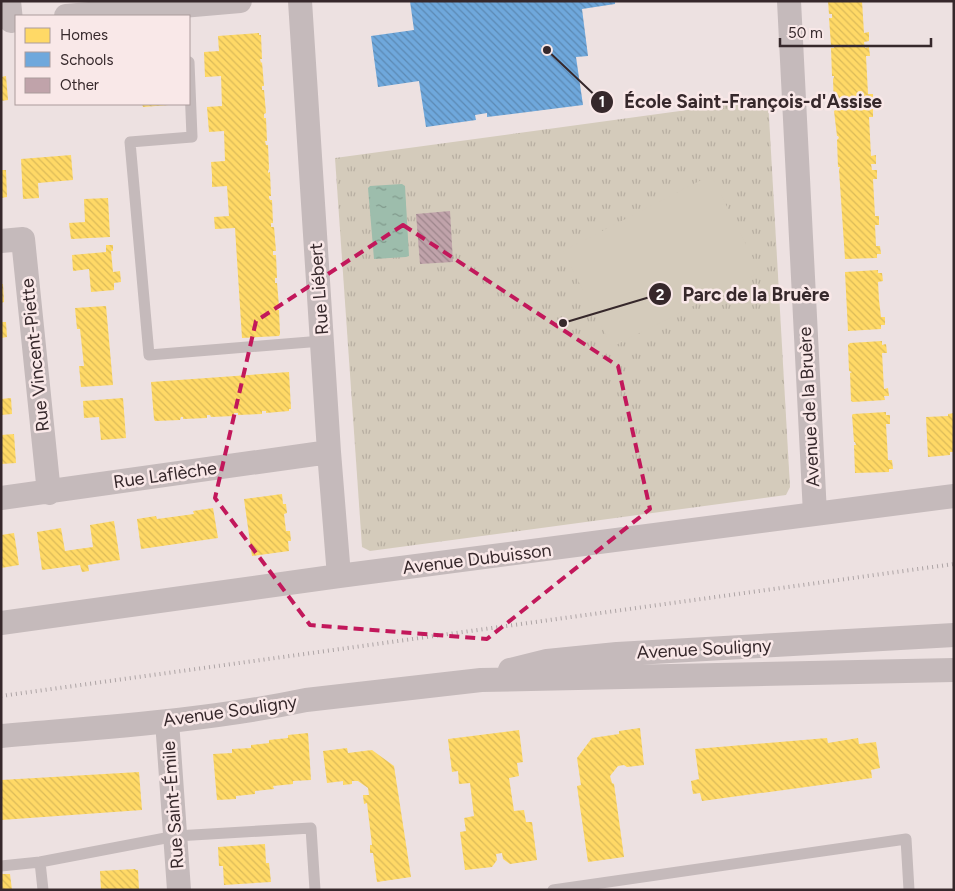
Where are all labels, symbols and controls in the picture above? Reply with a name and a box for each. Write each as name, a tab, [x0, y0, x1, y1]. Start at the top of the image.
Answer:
legend	[15, 15, 190, 105]
scale bar	[780, 15, 931, 47]
text: 50 m	[788, 24, 823, 42]
text: Homes	[60, 26, 108, 44]
text: Schools	[60, 51, 113, 69]
text: Other	[60, 76, 99, 94]
callout: École Saint-François-d'Assise	[589, 85, 892, 119]
text: École Saint-François-d'Assise	[624, 90, 883, 113]
text: 1	[599, 93, 605, 111]
street label: Rue Liébert	[305, 242, 333, 336]
street label: Rue Vincent-Piette	[16, 277, 54, 433]
callout: Parc de la Bruère	[648, 277, 840, 311]
text: Parc de la Bruère	[682, 283, 830, 306]
text: 2	[656, 286, 665, 304]
street label: Avenue de la Bruère	[794, 326, 824, 488]
street label: Rue Laflèche	[112, 457, 218, 493]
street label: Avenue Dubuisson	[401, 539, 553, 579]
street label: Avenue Souligny	[636, 634, 772, 664]
street label: Avenue Souligny	[162, 691, 299, 731]
street label: Rue Saint-Émile	[158, 740, 188, 870]

